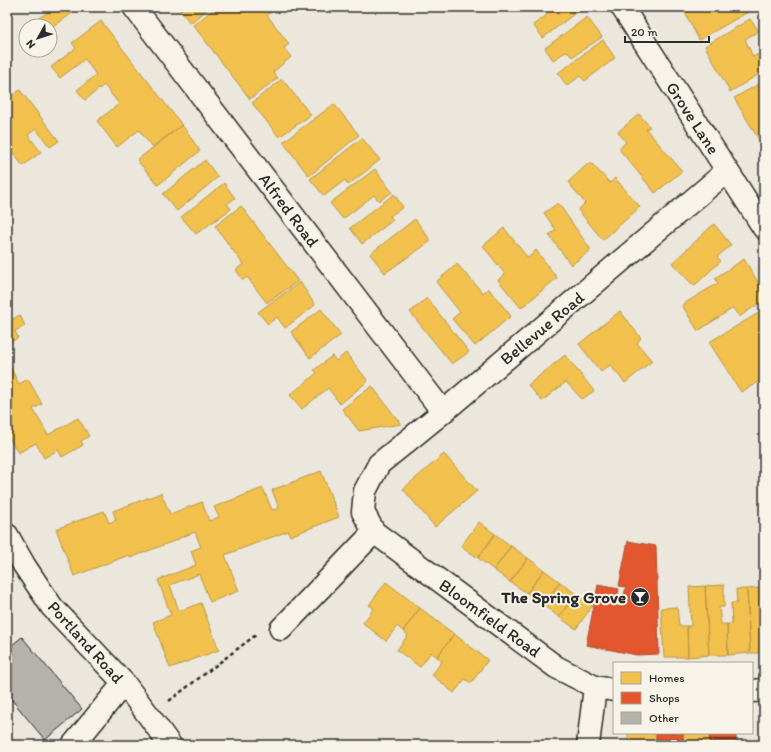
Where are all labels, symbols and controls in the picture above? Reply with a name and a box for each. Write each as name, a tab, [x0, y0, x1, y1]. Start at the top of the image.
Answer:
north arrow	[18, 18, 58, 58]
scale bar	[625, 18, 709, 44]
text: 20 m	[631, 25, 658, 39]
text: N	[23, 37, 38, 51]
street label: Grove Lane	[662, 78, 724, 158]
street label: Alfred Road	[255, 169, 323, 251]
street label: Bellevue Road	[496, 287, 588, 369]
street label: Bloomfield Road	[436, 575, 544, 661]
bar icon: The Spring Grove	[629, 586, 651, 608]
place label: The Spring Grove	[500, 587, 626, 608]
street label: Portland Road	[44, 597, 129, 688]
legend	[613, 662, 753, 734]
text: Homes	[649, 671, 685, 685]
text: Shops	[649, 691, 680, 705]
text: Other	[649, 711, 679, 725]

